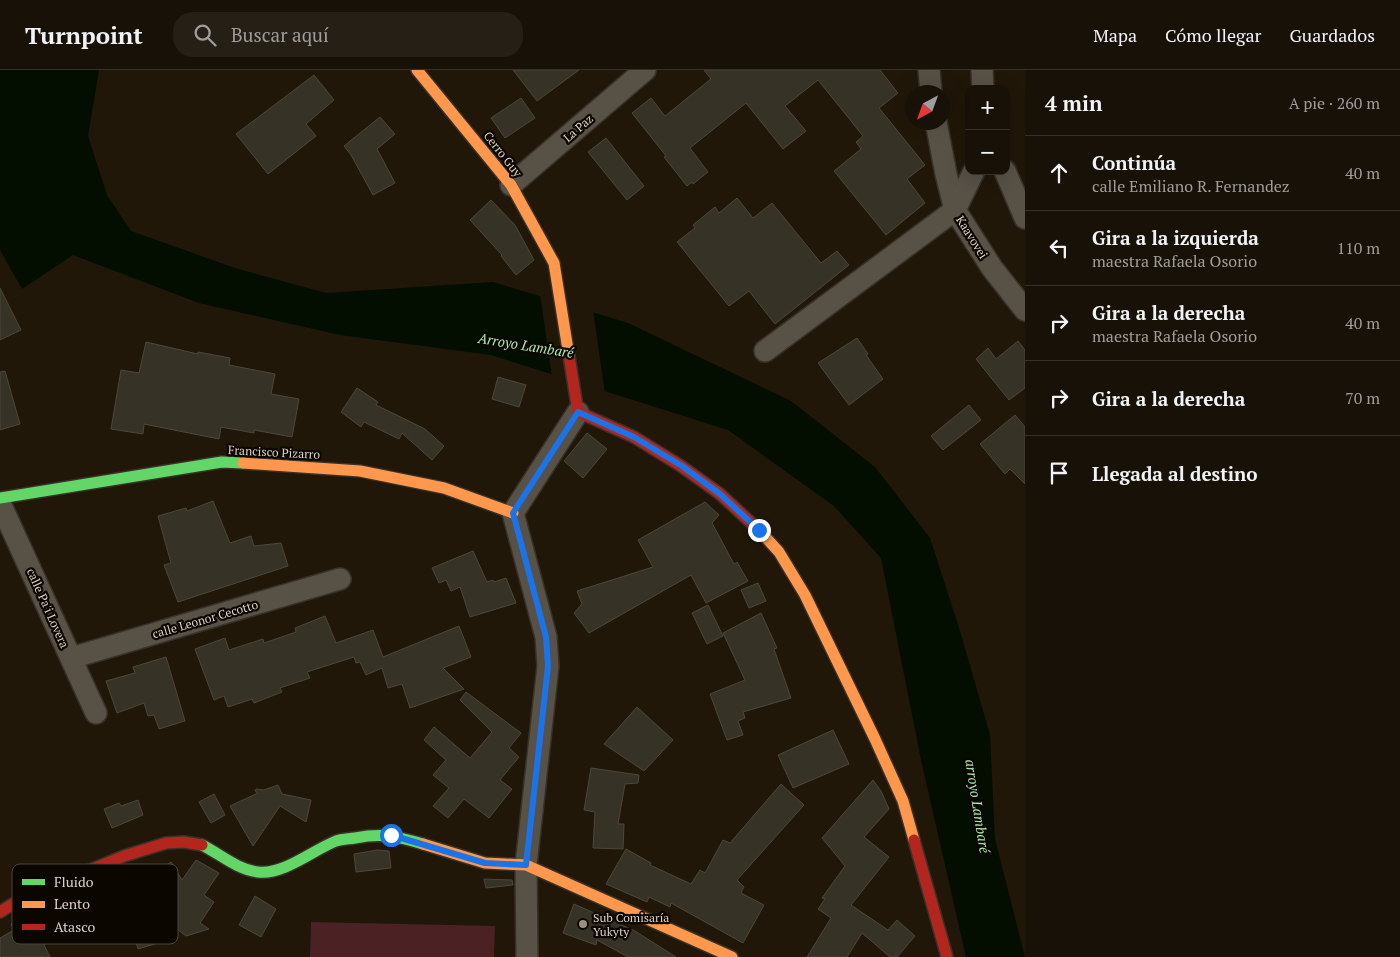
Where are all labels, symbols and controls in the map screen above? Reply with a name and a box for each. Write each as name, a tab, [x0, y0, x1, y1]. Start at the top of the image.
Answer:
search box	[173, 12, 523, 57]
text: Turnpoint	[25, 19, 143, 51]
icon: search	[191, 21, 219, 49]
text: Buscar aquí	[231, 22, 329, 47]
text: Mapa	[1093, 23, 1137, 47]
text: Cómo llegar	[1165, 23, 1261, 47]
text: Guardados	[1289, 23, 1375, 47]
north arrow	[905, 85, 950, 130]
map controls	[965, 85, 1010, 175]
button: +	[965, 85, 1010, 130]
text: 4 min	[1045, 89, 1102, 117]
text: A pie · 260 m	[1289, 92, 1380, 114]
street label: La Paz	[560, 111, 596, 145]
street label: Cerro Guy	[481, 128, 526, 180]
button: −	[965, 130, 1010, 175]
text: Continúa	[1092, 150, 1176, 175]
icon: ahead	[1045, 159, 1073, 187]
text: 40 m	[1345, 162, 1380, 184]
text: calle Emiliano R. Fernandez	[1092, 175, 1289, 197]
street label: Kaavovei	[953, 213, 991, 262]
text: Gira a la izquierda	[1092, 225, 1259, 250]
icon: left	[1045, 234, 1073, 262]
text: 110 m	[1337, 237, 1380, 259]
text: maestra Rafaela Osorio	[1092, 250, 1257, 272]
text: Gira a la derecha	[1092, 300, 1245, 325]
icon: right	[1045, 309, 1073, 337]
text: 40 m	[1345, 312, 1380, 334]
text: maestra Rafaela Osorio	[1092, 325, 1257, 347]
water label: Arroyo Lambaré	[476, 328, 576, 362]
icon: right	[1045, 384, 1073, 412]
text: Gira a la derecha	[1092, 386, 1245, 411]
text: 70 m	[1345, 387, 1380, 409]
street label: Francisco Pizarro	[228, 442, 321, 462]
icon: arrive	[1045, 459, 1073, 487]
text: Llegada al destino	[1092, 461, 1258, 486]
route end	[748, 519, 771, 542]
street label: calle Pa'i Lovera	[24, 566, 72, 650]
street label: calle Leonor Cecotto	[150, 597, 260, 641]
water label: arroyo Lambaré	[961, 758, 995, 855]
route start	[380, 824, 403, 847]
legend	[12, 864, 178, 944]
text: Fluido	[54, 872, 94, 891]
text: Lento	[54, 894, 90, 913]
place label: Sub Comisaría Yukyty	[593, 910, 669, 939]
text: Atasco	[54, 917, 95, 936]
marker: Sub Comisaría Yukyty	[577, 918, 589, 930]

